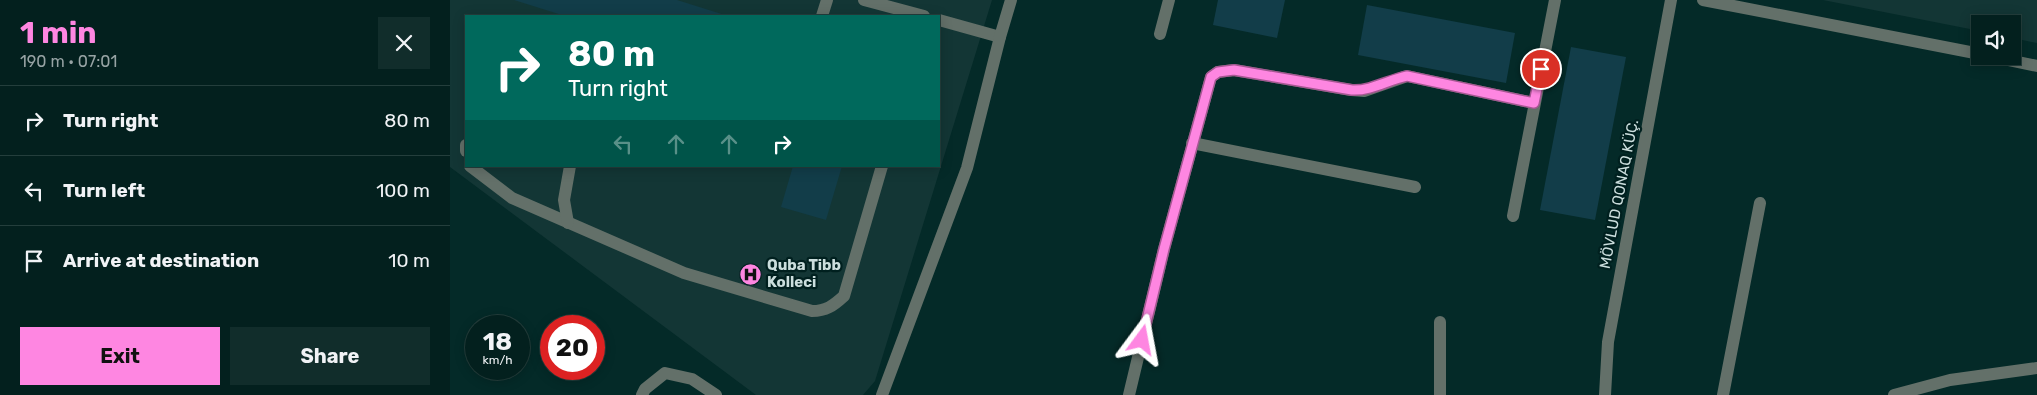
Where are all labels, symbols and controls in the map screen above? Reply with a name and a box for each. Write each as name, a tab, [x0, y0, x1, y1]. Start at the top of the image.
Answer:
text: 1 min	[20, 15, 97, 51]
map controls	[1971, 15, 2021, 65]
button: sound	[1971, 15, 2021, 65]
button: close	[378, 17, 430, 69]
text: 80 m	[568, 33, 655, 75]
icon: right	[485, 35, 550, 100]
pin	[1520, 48, 1562, 90]
text: 190 m · 07:01	[20, 52, 117, 71]
icon: arrive	[1527, 55, 1555, 83]
text: Turn right	[568, 75, 668, 102]
icon: right	[20, 107, 48, 135]
text: Turn right	[63, 109, 158, 132]
text: 80 m	[384, 109, 430, 132]
street label: MÖVLUD QONAQ KÜÇ.	[1596, 118, 1642, 270]
icon: left	[609, 130, 637, 158]
icon: ahead	[662, 130, 690, 158]
icon: ahead	[715, 130, 743, 158]
icon: right	[768, 130, 796, 158]
icon: left	[20, 177, 48, 205]
text: Turn left	[63, 179, 145, 202]
text: 100 m	[376, 179, 430, 202]
icon: arrive	[20, 247, 48, 275]
text: Arrive at destination	[63, 249, 259, 272]
text: 10 m	[388, 249, 430, 272]
place label: Quba Tibb Kolleci	[767, 256, 841, 291]
hospital icon: Quba Tibb Kolleci	[739, 262, 763, 286]
position arrow	[1115, 313, 1167, 365]
speed limit sign: 20	[540, 315, 605, 380]
button: Exit	[20, 327, 220, 385]
button: Share	[230, 327, 430, 385]
text: 18	[483, 327, 512, 356]
text: km/h	[483, 353, 512, 367]

